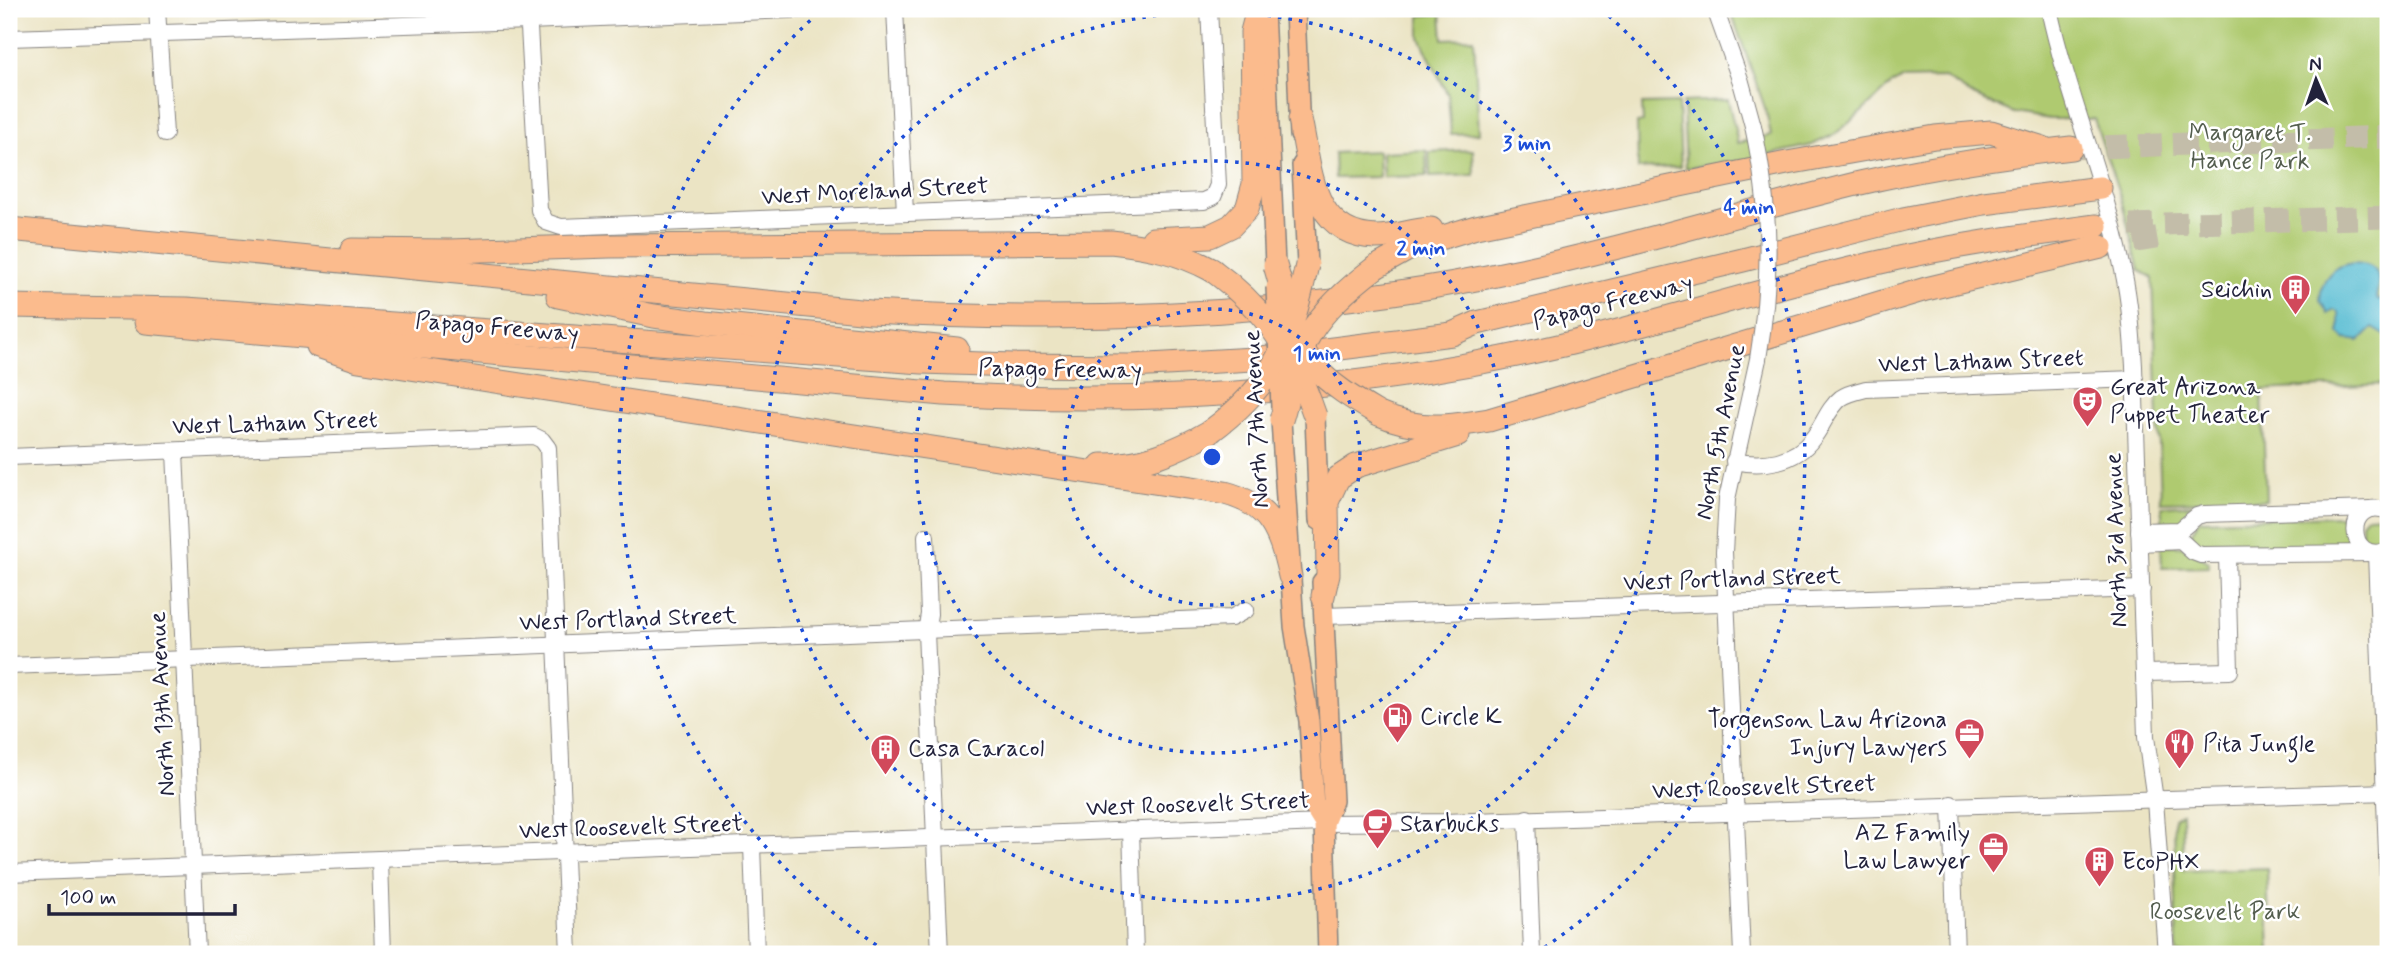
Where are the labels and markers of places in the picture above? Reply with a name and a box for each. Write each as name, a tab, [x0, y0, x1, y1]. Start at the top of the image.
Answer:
building icon: Seichin	[2278, 273, 2312, 317]
place label: Seichin	[2201, 275, 2272, 306]
place label: Great Arizona Puppet Theater	[2110, 372, 2269, 431]
theatre icon: Great Arizona Puppet Theater	[2070, 384, 2104, 428]
centre of rings	[1200, 445, 1224, 469]
fuel station icon: Circle K	[1380, 700, 1414, 744]
place label: Circle K	[1420, 702, 1502, 733]
place label: Torgenson Law Arizona Injury Lawyers	[1707, 705, 1947, 764]
office icon: Torgenson Law Arizona Injury Lawyers	[1953, 717, 1987, 761]
restaurant icon: Pita Jungle	[2163, 727, 2197, 771]
place label: Pita Jungle	[2203, 729, 2316, 763]
building icon: Casa Caracol	[868, 732, 902, 776]
place label: Casa Caracol	[908, 734, 1044, 765]
cafe icon: Starbucks	[1360, 807, 1394, 851]
place label: Starbucks	[1400, 809, 1499, 840]
place label: AZ Family Law Lawyer	[1843, 818, 1971, 877]
office icon: AZ Family Law Lawyer	[1976, 830, 2010, 874]
building icon: EcoPHX	[2082, 845, 2116, 889]
place label: EcoPHX	[2122, 847, 2200, 878]

